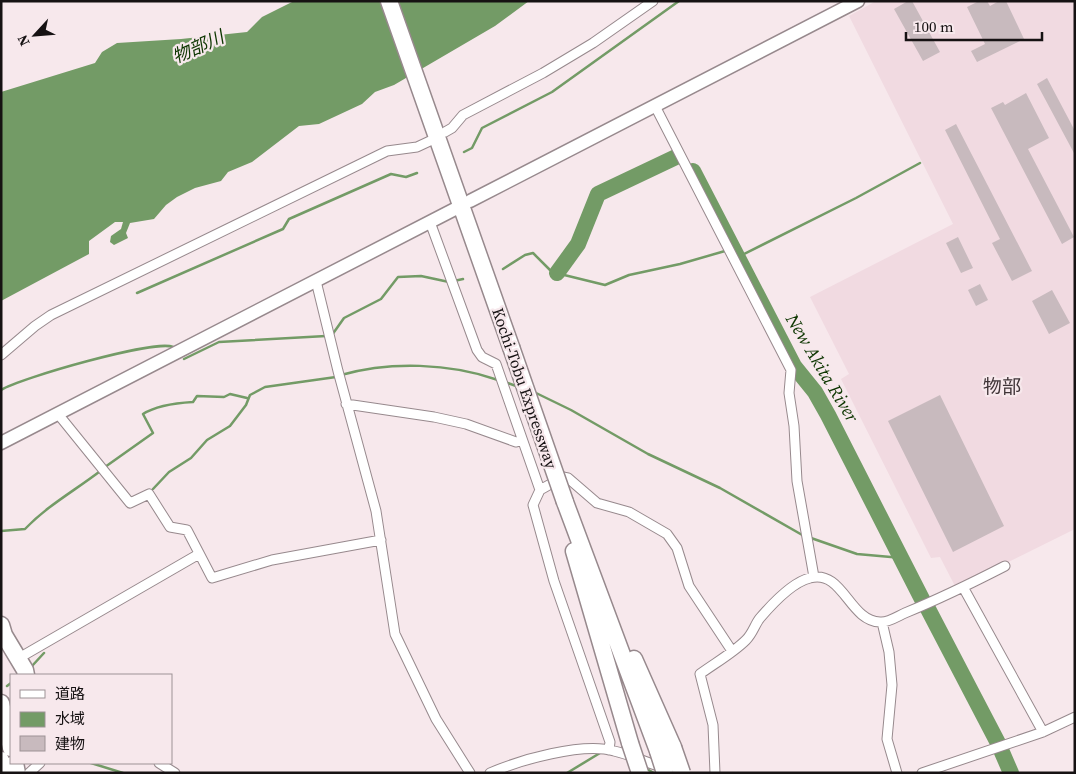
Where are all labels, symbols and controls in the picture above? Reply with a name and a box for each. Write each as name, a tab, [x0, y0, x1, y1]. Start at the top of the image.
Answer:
north arrow	[10, 10, 60, 60]
scale bar	[906, 10, 1042, 42]
text: 100 m	[914, 16, 954, 37]
water label: 物部川	[168, 23, 229, 69]
text: N	[12, 32, 35, 50]
street label: Kochi-Tobu Expressway	[487, 305, 563, 472]
water label: New Akita River	[780, 308, 865, 427]
district label: 物部	[983, 373, 1021, 399]
legend	[10, 674, 172, 764]
text: 道路	[55, 683, 85, 704]
text: 水域	[55, 708, 85, 729]
text: 建物	[55, 733, 85, 754]

